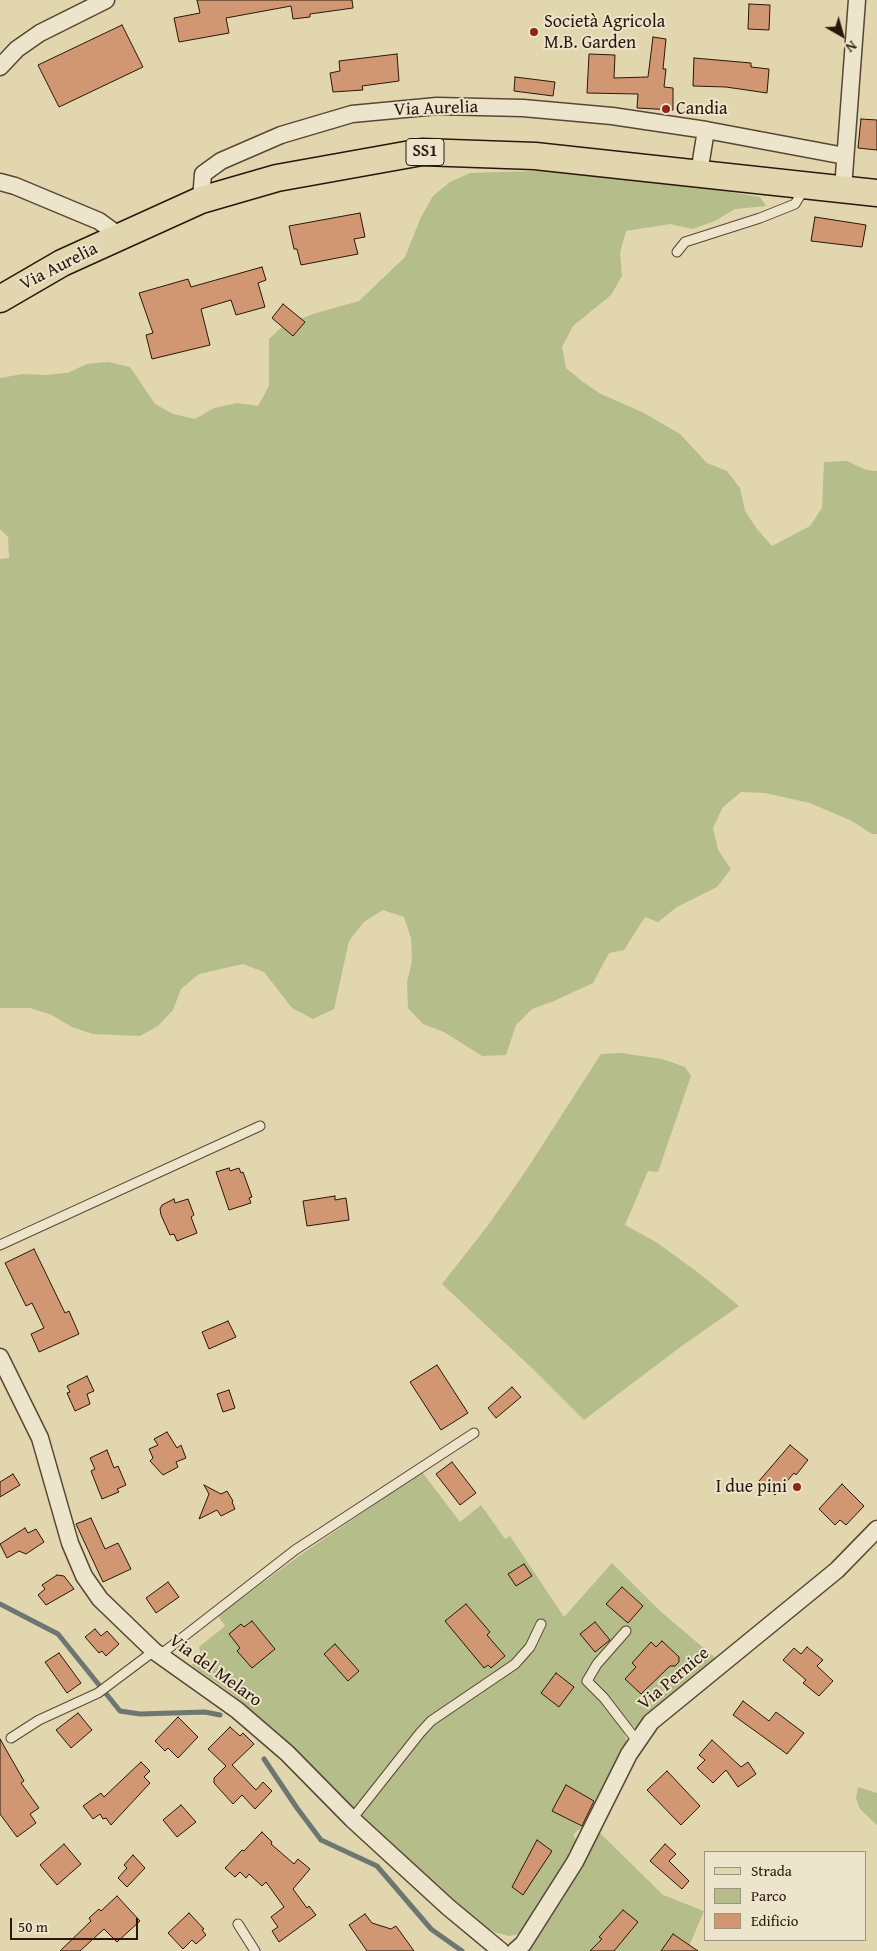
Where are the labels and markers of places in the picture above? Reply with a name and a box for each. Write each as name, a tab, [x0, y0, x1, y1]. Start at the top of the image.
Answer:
place label: Società Agricola M.B. Garden	[544, 11, 665, 54]
marker: Società Agricola M.B. Garden	[528, 26, 540, 38]
place label: Candia	[676, 98, 728, 120]
marker: Candia	[660, 103, 672, 115]
place label: I due pini	[716, 1476, 787, 1498]
marker: I due pini	[791, 1481, 803, 1493]

